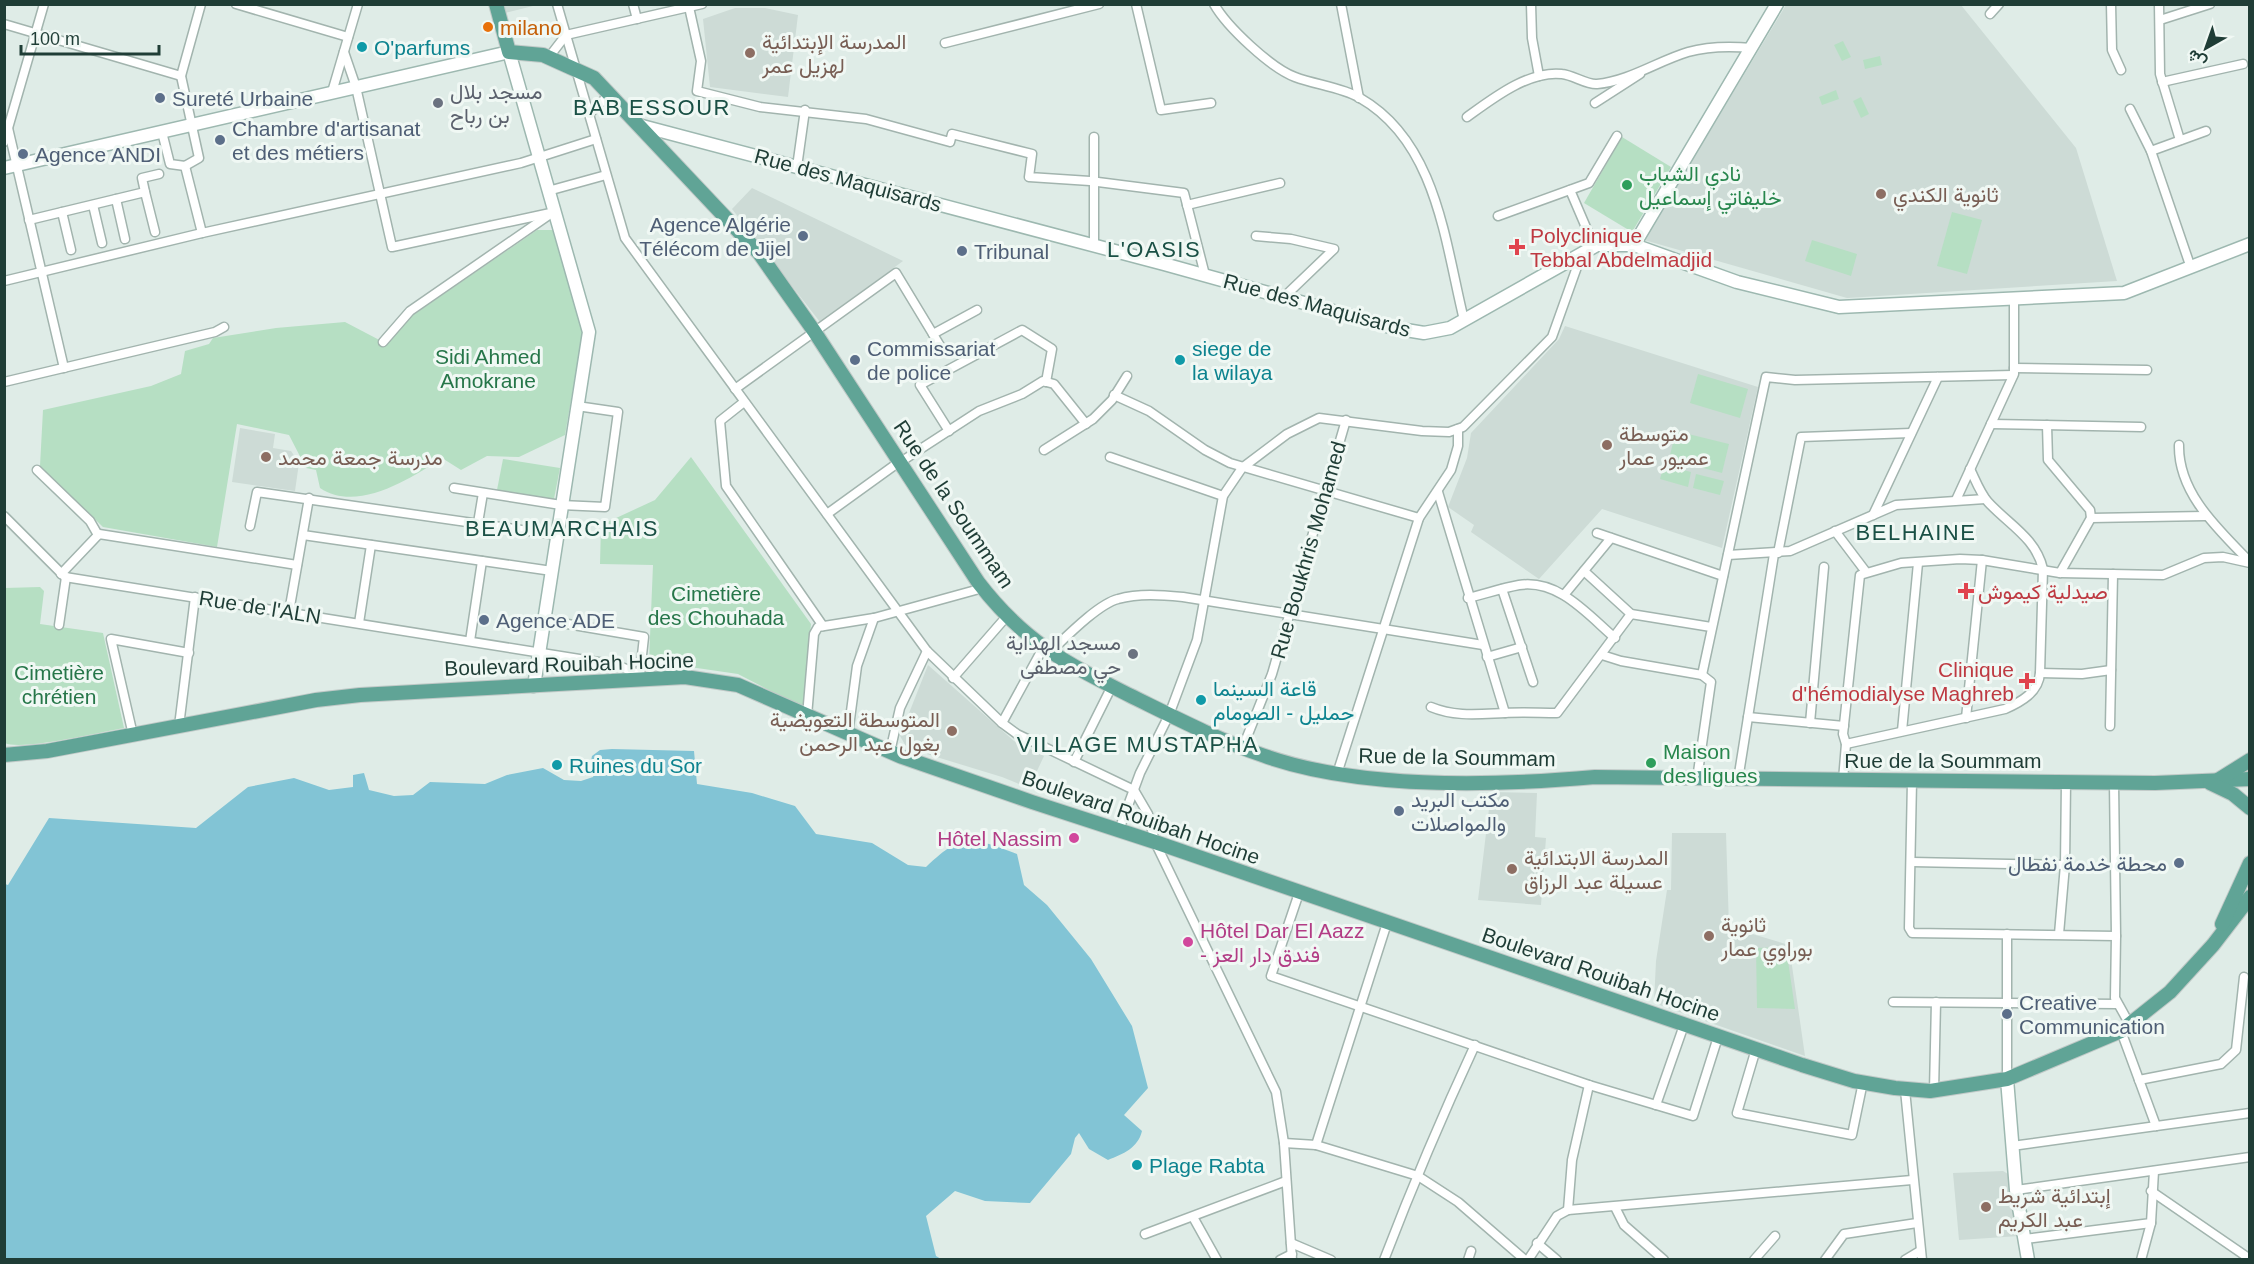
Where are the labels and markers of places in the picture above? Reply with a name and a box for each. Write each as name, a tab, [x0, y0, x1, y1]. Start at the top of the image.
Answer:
place label: milano	[500, 16, 562, 39]
marker: milano	[481, 20, 495, 34]
place label: المدرسة الإبتدائية لهزيل عمر	[761, 30, 906, 79]
place label: O'parfums	[374, 36, 470, 59]
marker: O'parfums	[355, 40, 369, 54]
marker: المدرسة الإبتدائية لهزيل عمر	[743, 46, 757, 60]
place label: مسجد بلال بن رباح	[450, 80, 543, 130]
place label: Sureté Urbaine	[172, 87, 313, 110]
marker: Sureté Urbaine	[153, 91, 167, 105]
marker: مسجد بلال بن رباح	[431, 96, 445, 110]
place label: Chambre d'artisanat et des métiers	[232, 117, 421, 164]
marker: Chambre d'artisanat et des métiers	[213, 133, 227, 147]
place label: Agence ANDI	[35, 143, 161, 166]
marker: Agence ANDI	[16, 147, 30, 161]
place label: نادي الشباب خليفاتي إسماعيل	[1639, 162, 1782, 215]
marker: نادي الشباب خليفاتي إسماعيل	[1620, 178, 1634, 192]
place label: ثانوية الكندي	[1893, 183, 1999, 212]
marker: ثانوية الكندي	[1874, 187, 1888, 201]
place label: Agence Algérie Télécom de Jijel	[639, 213, 791, 260]
place label: Polyclinique Tebbal Abdelmadjid	[1530, 224, 1712, 271]
marker: Agence Algérie Télécom de Jijel	[796, 229, 810, 243]
marker: Polyclinique Tebbal Abdelmadjid	[1508, 238, 1526, 256]
place label: Tribunal	[974, 240, 1049, 263]
marker: Tribunal	[955, 244, 969, 258]
place label: Commissariat de police	[867, 337, 996, 384]
place label: siege de la wilaya	[1192, 337, 1273, 384]
marker: Commissariat de police	[848, 353, 862, 367]
marker: siege de la wilaya	[1173, 353, 1187, 367]
place label: متوسطة عميور عمار	[1618, 422, 1709, 471]
marker: متوسطة عميور عمار	[1600, 438, 1614, 452]
place label: مدرسة جمعة محمد	[278, 446, 443, 471]
marker: مدرسة جمعة محمد	[259, 450, 273, 464]
place label: صيدلية كيموش	[1978, 580, 2108, 605]
marker: صيدلية كيموش	[1959, 584, 1973, 598]
place label: Agence ADE	[496, 609, 615, 632]
marker: Agence ADE	[477, 613, 491, 627]
place label: مسجد الهداية حي مصطفى	[1006, 631, 1121, 684]
marker: مسجد الهداية حي مصطفى	[1126, 647, 1140, 661]
place label: Clinique d'hémodialyse Maghreb	[1792, 658, 2014, 705]
marker: Clinique d'hémodialyse Maghreb	[2018, 672, 2036, 690]
place label: قاعة السينما حمليل - الصومام	[1213, 677, 1354, 727]
marker: قاعة السينما حمليل - الصومام	[1194, 693, 1208, 707]
place label: المتوسطة التعويضية بغول عبد الرحمن	[770, 708, 940, 757]
marker: المتوسطة التعويضية بغول عبد الرحمن	[945, 724, 959, 738]
place label: Maison des ligues	[1663, 740, 1758, 787]
place label: Ruines du Sor	[569, 754, 702, 777]
marker: Maison des ligues	[1644, 756, 1658, 770]
marker: Ruines du Sor	[550, 758, 564, 772]
place label: مكتب البريد والمواصلات	[1411, 788, 1510, 837]
marker: مكتب البريد والمواصلات	[1392, 804, 1406, 818]
place label: Hôtel Nassim	[937, 827, 1062, 850]
marker: Hôtel Nassim	[1067, 831, 1081, 845]
place label: المدرسة الابتدائية عسيلة عبد الرزاق	[1524, 846, 1668, 895]
place label: محطة خدمة نفطال	[2008, 852, 2167, 876]
marker: محطة خدمة نفطال	[2172, 856, 2186, 870]
marker: المدرسة الابتدائية عسيلة عبد الرزاق	[1505, 862, 1519, 876]
place label: ثانوية بوراوي عمار	[1720, 913, 1813, 966]
place label: Hôtel Dar El Aazz - فندق دار العز	[1200, 919, 1365, 968]
marker: ثانوية بوراوي عمار	[1702, 929, 1716, 943]
marker: Hôtel Dar El Aazz - فندق دار العز	[1181, 935, 1195, 949]
place label: Creative Communication	[2019, 991, 2165, 1038]
marker: Creative Communication	[2000, 1007, 2014, 1021]
place label: Plage Rabta	[1149, 1154, 1265, 1177]
marker: Plage Rabta	[1130, 1158, 1144, 1172]
place label: إبتدائية شريط عبد الكريم	[1998, 1184, 2111, 1234]
marker: إبتدائية شريط عبد الكريم	[1979, 1200, 1993, 1214]

